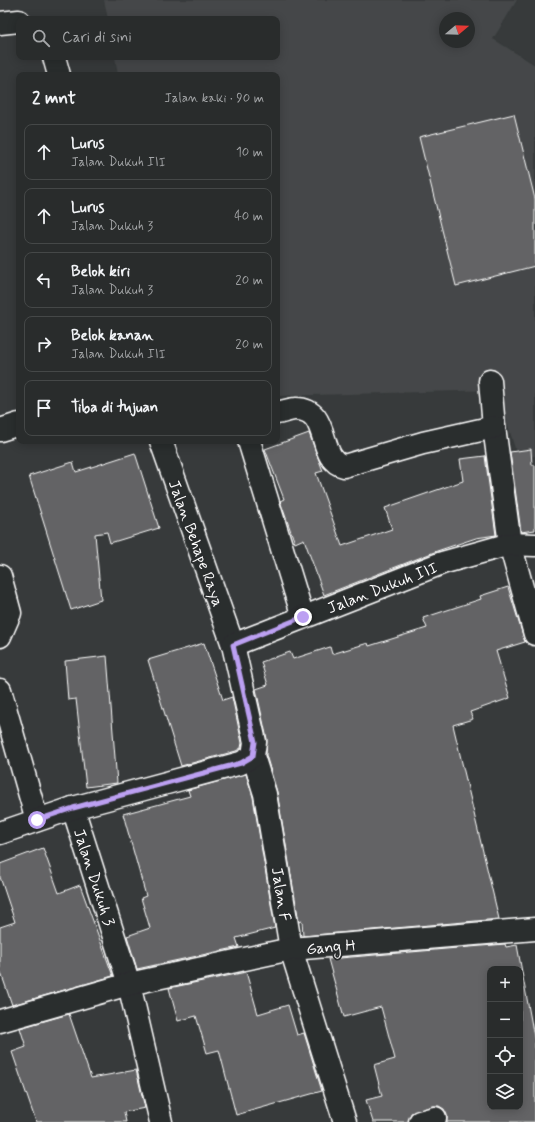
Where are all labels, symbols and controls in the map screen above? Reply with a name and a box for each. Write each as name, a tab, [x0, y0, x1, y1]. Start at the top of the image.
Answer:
north arrow	[439, 12, 475, 48]
search box	[16, 16, 280, 60]
icon: search	[30, 27, 52, 49]
text: Cari di sini	[62, 28, 132, 48]
text: 2 mnt	[32, 87, 76, 109]
text: Jalan kaki · 90 m	[164, 90, 264, 107]
text: Lurus	[71, 134, 104, 154]
icon: ahead	[33, 141, 55, 163]
text: 10 m	[236, 144, 263, 161]
text: Jalan Dukuh III	[71, 154, 166, 171]
text: Lurus	[71, 198, 104, 218]
icon: ahead	[33, 205, 55, 227]
text: 40 m	[234, 208, 263, 225]
text: Jalan Dukuh 3	[71, 218, 153, 235]
text: Belok kiri	[71, 262, 130, 282]
icon: left	[33, 269, 55, 291]
text: 20 m	[235, 272, 263, 289]
text: Jalan Dukuh 3	[71, 282, 153, 299]
text: Belok kanan	[71, 326, 154, 346]
icon: right	[33, 333, 55, 355]
text: 20 m	[235, 336, 263, 353]
text: Jalan Dukuh III	[71, 346, 166, 363]
icon: arrive	[33, 397, 55, 419]
text: Tiba di tujuan	[71, 398, 158, 418]
street label: Jalan Behape Raya	[163, 477, 228, 610]
street label: Jalan Dukuh III	[324, 558, 441, 619]
route end	[294, 608, 312, 626]
route start	[28, 811, 46, 829]
street label: Jalan Dukuh 3	[68, 826, 119, 929]
street label: Jalan F	[266, 866, 295, 923]
street label: Gang H	[305, 935, 357, 961]
map controls	[487, 966, 523, 1110]
button: +	[487, 966, 523, 1002]
button: −	[487, 1002, 523, 1038]
button: locate	[487, 1038, 523, 1074]
button: layers	[487, 1074, 523, 1110]

